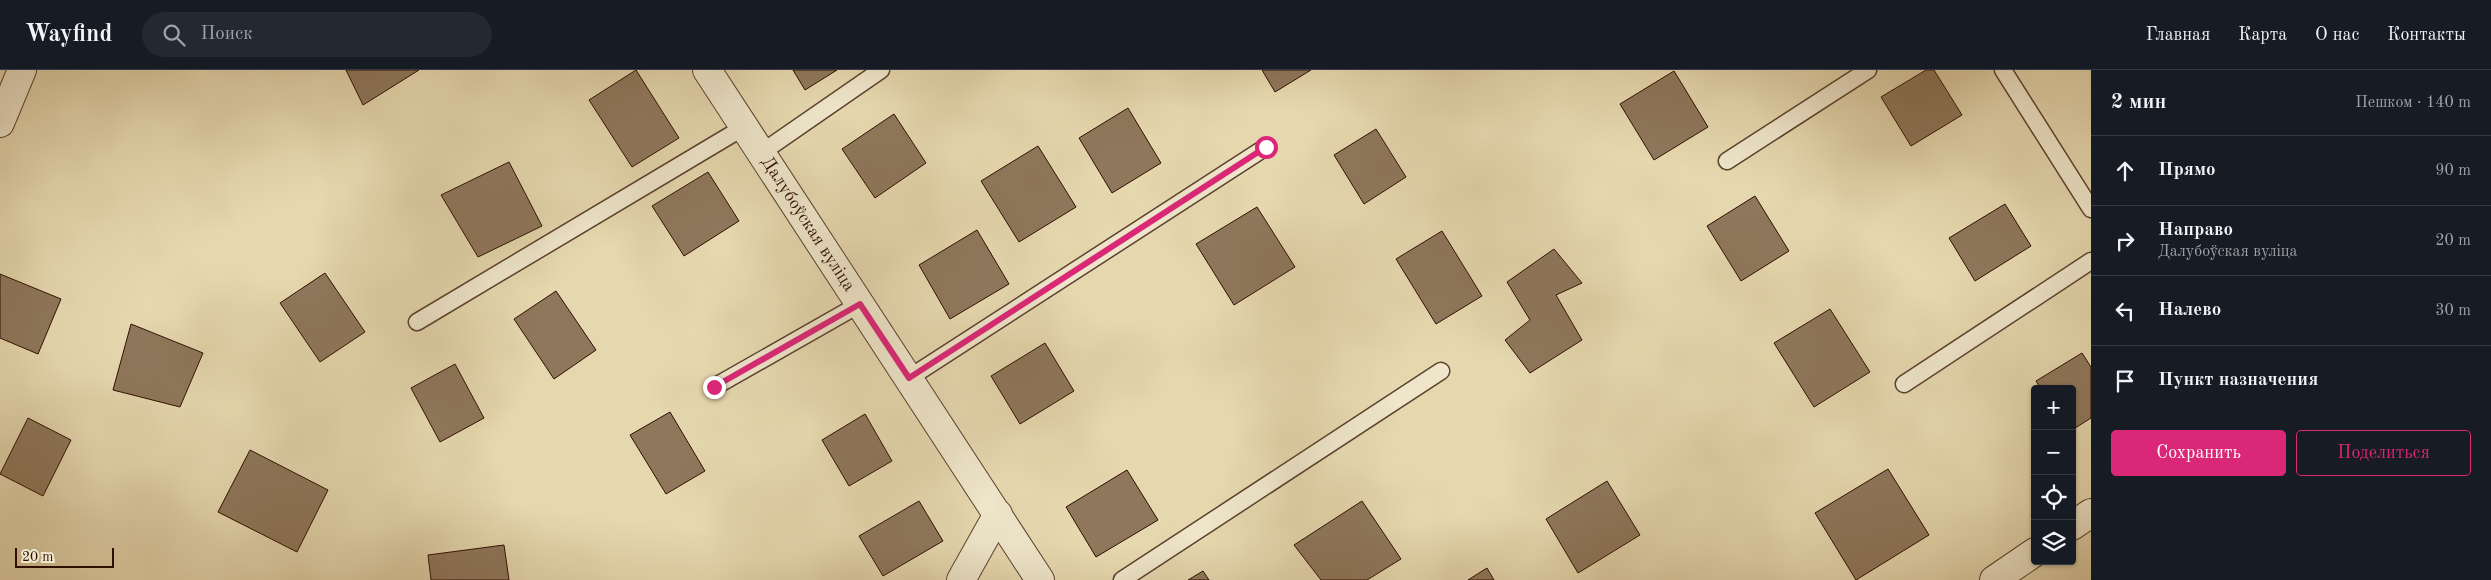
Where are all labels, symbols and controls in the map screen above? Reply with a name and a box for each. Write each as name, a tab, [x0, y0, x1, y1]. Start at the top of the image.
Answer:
search box	[142, 12, 492, 57]
icon: search	[160, 21, 188, 49]
text: Wayfind	[25, 23, 112, 47]
text: Поиск	[200, 25, 253, 44]
text: Главная	[2146, 26, 2210, 44]
text: Карта	[2238, 26, 2287, 44]
text: О нас	[2315, 26, 2359, 44]
text: Контакты	[2387, 26, 2466, 44]
text: 2 мин	[2111, 92, 2166, 113]
text: Пешком · 140 m	[2355, 95, 2471, 111]
route start	[1255, 136, 1278, 159]
street label: Далубоўская вуліца	[758, 153, 858, 295]
icon: ahead	[2111, 157, 2139, 185]
text: Прямо	[2158, 161, 2216, 180]
text: 90 m	[2435, 163, 2471, 179]
text: Направо	[2158, 221, 2233, 240]
icon: right	[2111, 227, 2139, 255]
text: 20 m	[2435, 233, 2471, 249]
text: Далубоўская вуліца	[2158, 244, 2298, 260]
icon: left	[2111, 297, 2139, 325]
text: Налево	[2158, 301, 2221, 320]
text: 30 m	[2435, 303, 2471, 319]
icon: arrive	[2111, 367, 2139, 395]
text: Пункт назначения	[2158, 371, 2318, 390]
route end	[703, 376, 726, 399]
map controls	[2031, 385, 2076, 565]
button: +	[2031, 385, 2076, 430]
button: −	[2031, 430, 2076, 475]
button: Сохранить	[2111, 430, 2286, 476]
button: Поделиться	[2296, 430, 2471, 476]
button: locate	[2031, 475, 2076, 520]
button: layers	[2031, 520, 2076, 565]
scale bar	[15, 545, 114, 568]
text: 20 m	[22, 550, 53, 564]

